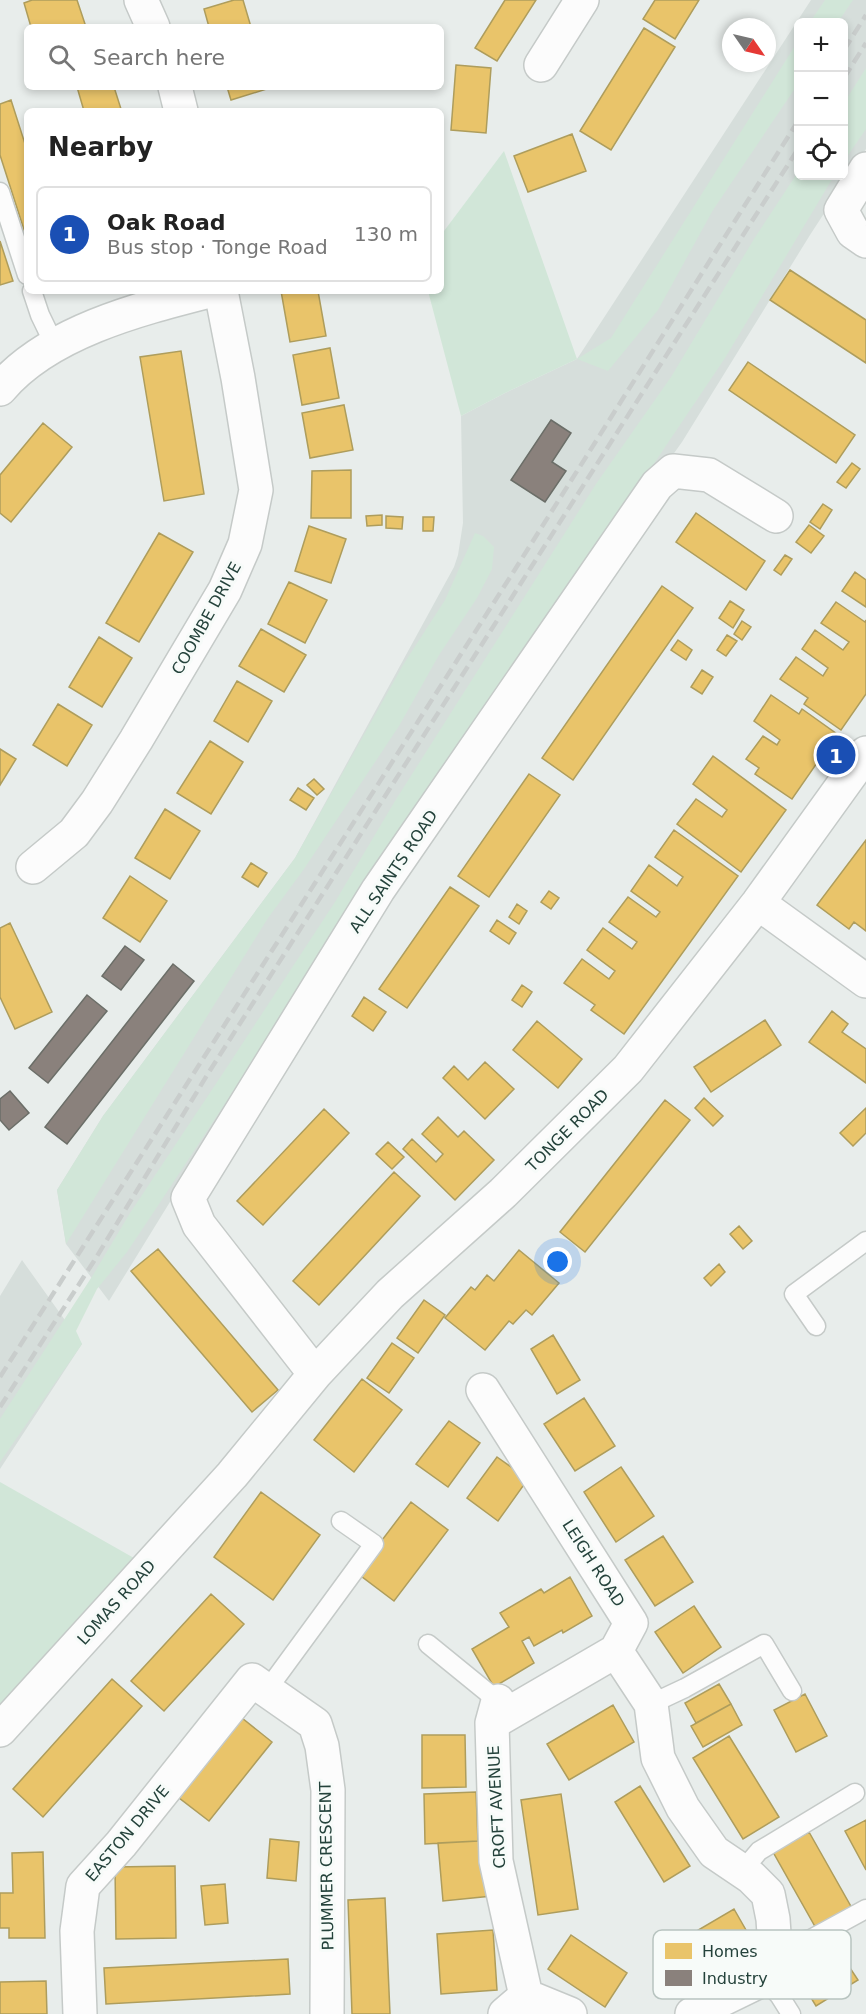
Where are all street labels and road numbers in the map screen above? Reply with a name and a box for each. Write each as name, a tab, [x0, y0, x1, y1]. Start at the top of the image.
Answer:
street label: COOMBE DRIVE	[168, 559, 245, 678]
street label: ALL SAINTS ROAD	[345, 806, 441, 936]
street label: TONGE ROAD	[522, 1085, 612, 1176]
street label: LEIGH ROAD	[558, 1516, 629, 1610]
street label: LOMAS ROAD	[73, 1556, 159, 1649]
street label: CROFT AVENUE	[484, 1745, 509, 1869]
street label: EASTON DRIVE	[82, 1781, 173, 1885]
street label: PLUMMER CRESCENT	[316, 1781, 337, 1951]

